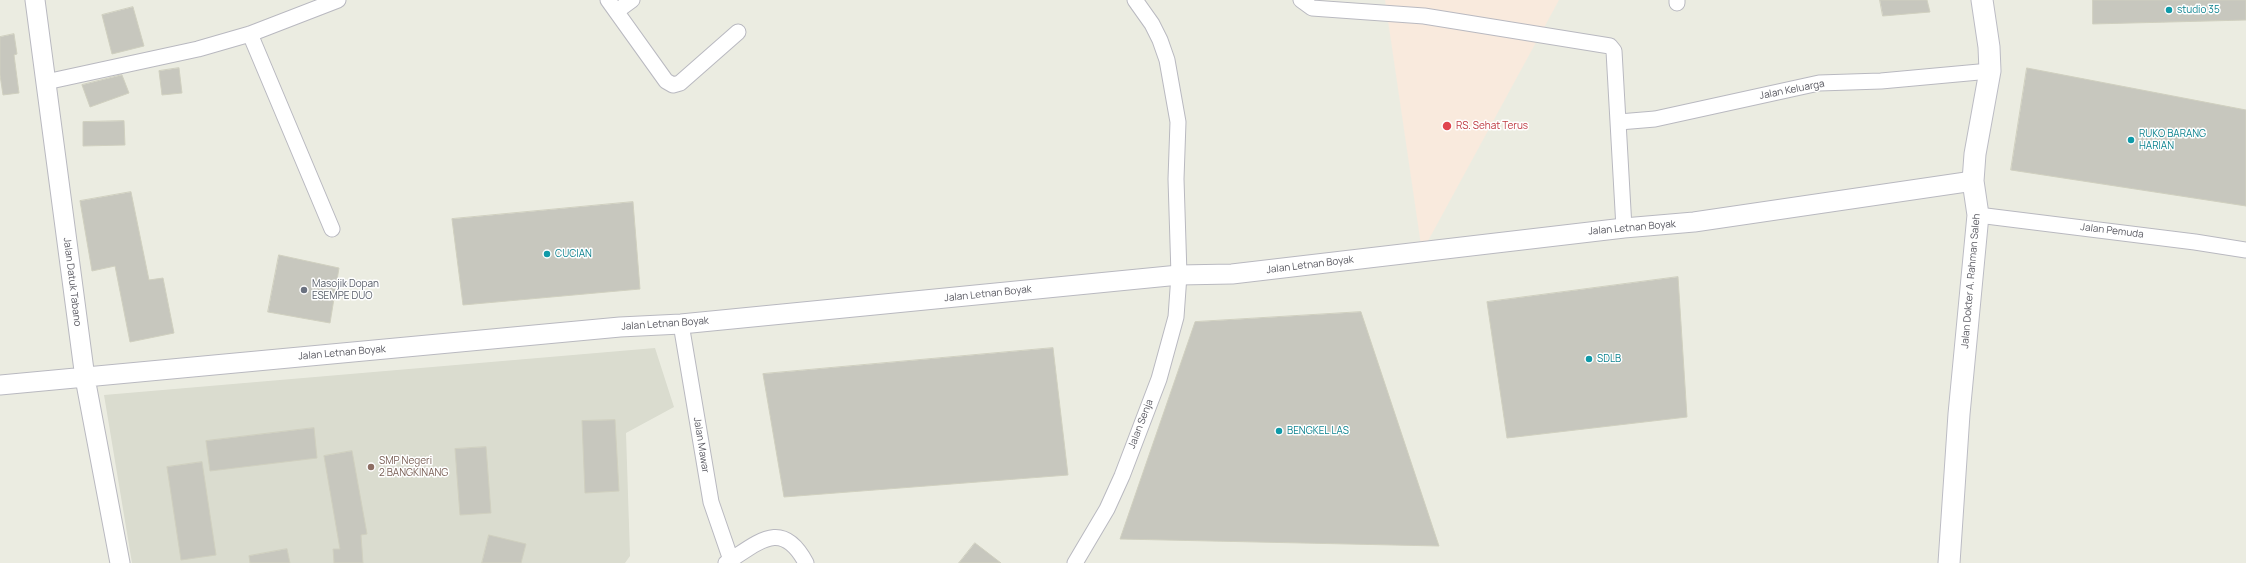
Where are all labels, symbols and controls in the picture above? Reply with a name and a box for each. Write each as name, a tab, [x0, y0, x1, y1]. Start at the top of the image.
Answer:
place label: studio 35	[2177, 4, 2220, 16]
marker: studio 35	[2164, 5, 2174, 15]
street label: Jalan Keluarga	[1758, 78, 1826, 102]
marker: RS. Sehat Terus	[1441, 120, 1453, 132]
place label: RS. Sehat Terus	[1456, 120, 1528, 132]
place label: RUKO BARANG HARIAN	[2139, 128, 2206, 152]
marker: RUKO BARANG HARIAN	[2126, 135, 2136, 145]
street label: Jalan Dokter A. Rahman Saleh	[1959, 213, 1983, 349]
street label: Jalan Letnan Boyak	[1588, 218, 1676, 238]
street label: Jalan Pemuda	[2080, 221, 2144, 241]
street label: Jalan Datuk Tabano	[61, 237, 83, 327]
place label: CUCIAN	[555, 248, 592, 260]
marker: CUCIAN	[542, 249, 552, 259]
street label: Jalan Letnan Boyak	[1266, 254, 1354, 276]
place label: Masojik Dopan ESEMPE DUO	[312, 278, 379, 302]
street label: Jalan Letnan Boyak	[944, 283, 1032, 305]
marker: Masojik Dopan ESEMPE DUO	[299, 285, 309, 295]
street label: Jalan Letnan Boyak	[621, 315, 709, 333]
street label: Jalan Letnan Boyak	[298, 343, 386, 363]
place label: SDLB	[1597, 353, 1621, 365]
marker: SDLB	[1584, 354, 1594, 364]
street label: Jalan Senja	[1126, 398, 1156, 450]
street label: Jalan Mawar	[691, 416, 711, 474]
place label: BENGKEL LAS	[1287, 425, 1349, 437]
marker: BENGKEL LAS	[1274, 426, 1284, 436]
place label: SMP Negeri 2 BANGKINANG	[379, 455, 448, 478]
marker: SMP Negeri 2 BANGKINANG	[366, 462, 376, 472]

